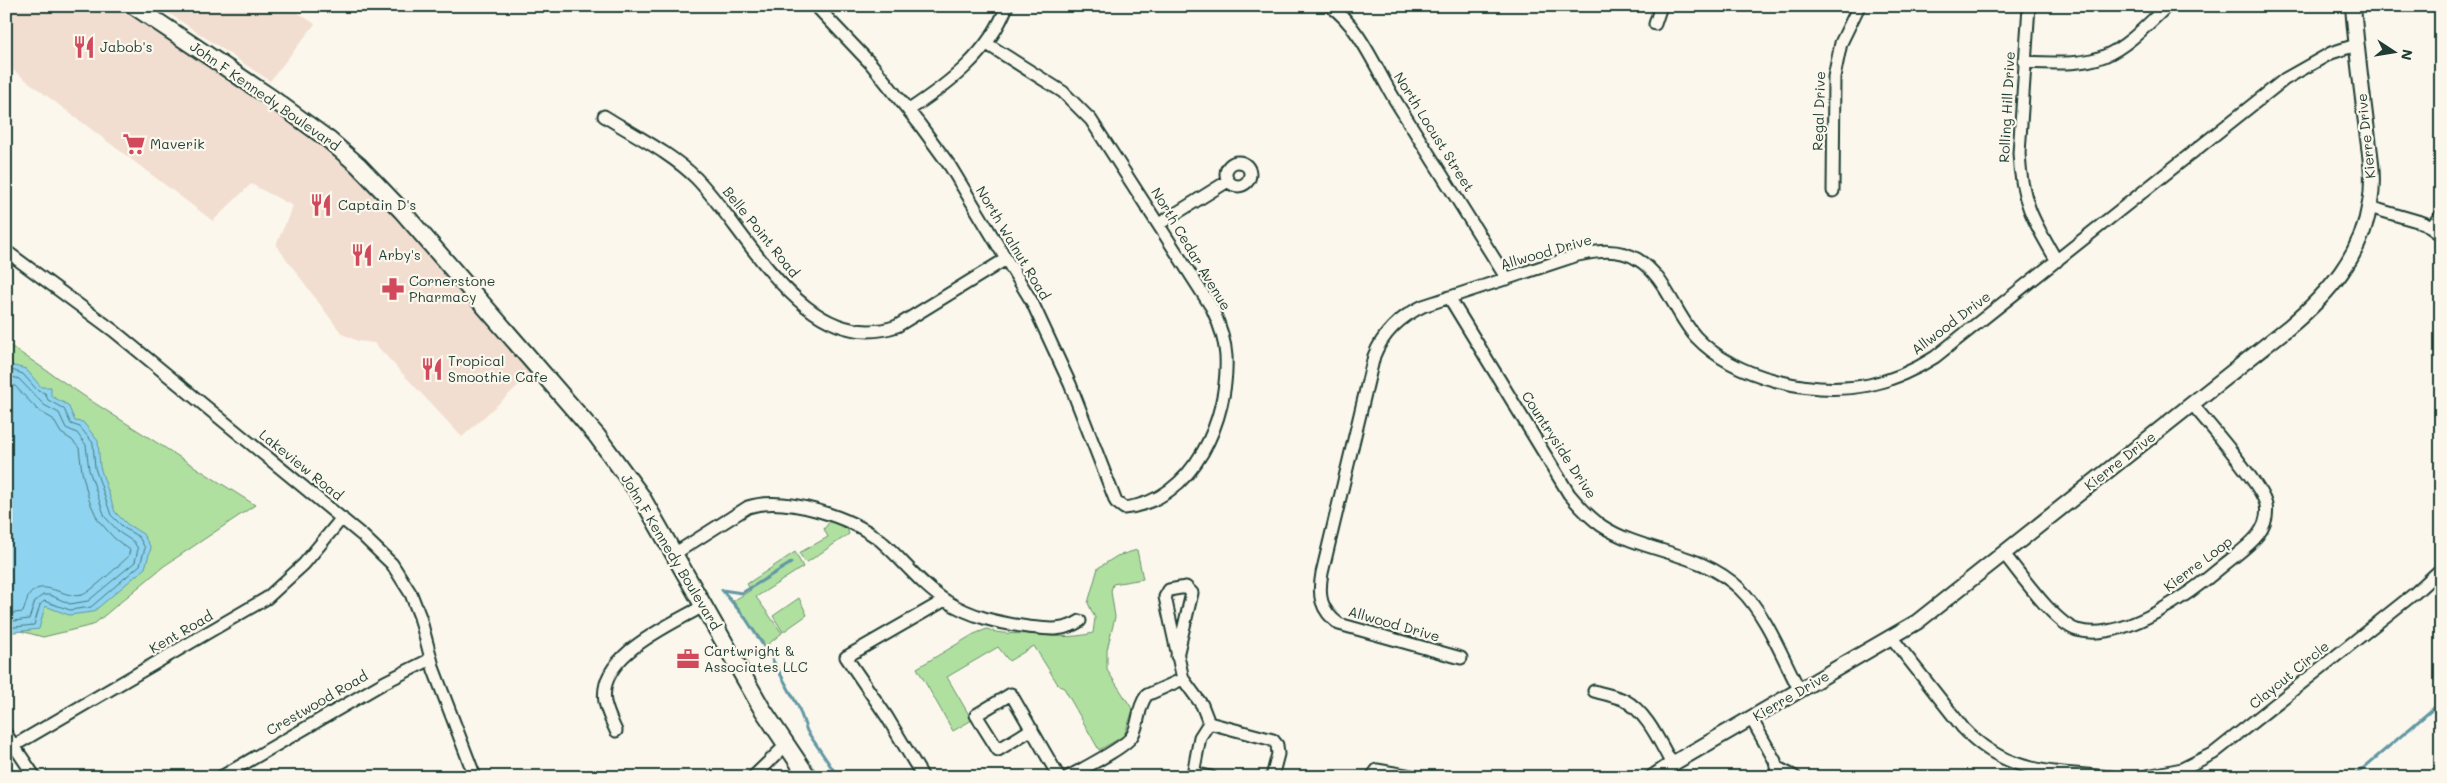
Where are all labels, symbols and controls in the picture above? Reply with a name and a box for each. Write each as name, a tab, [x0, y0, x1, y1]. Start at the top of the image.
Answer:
north arrow	[2370, 28, 2420, 78]
restaurant icon: Jabob's	[71, 34, 97, 60]
street label: John F Kennedy Boulevard	[186, 36, 344, 155]
place label: Jabob's	[100, 37, 152, 56]
text: N	[2397, 48, 2418, 62]
street label: Rolling Hill Drive	[1994, 51, 2019, 163]
street label: North Locust Street	[1390, 68, 1479, 195]
street label: Regal Drive	[1808, 71, 1829, 151]
street label: Kierre Drive	[2352, 92, 2379, 180]
supermarket icon: Maverik	[121, 131, 147, 157]
place label: Maverik	[150, 134, 205, 153]
street label: Belle Point Road	[719, 182, 804, 281]
street label: North Walnut Road	[972, 182, 1055, 303]
street label: North Cedar Avenue	[1147, 184, 1236, 314]
restaurant icon: Captain D's	[308, 192, 334, 218]
place label: Captain D's	[338, 195, 416, 214]
street label: Allwood Drive	[1498, 229, 1594, 274]
restaurant icon: Arby's	[349, 242, 375, 268]
place label: Arby's	[378, 245, 421, 264]
place label: Cornerstone Pharmacy	[409, 271, 495, 306]
pharmacy icon: Cornerstone Pharmacy	[380, 276, 406, 302]
street label: Allwood Drive	[1907, 287, 1994, 359]
place label: Tropical Smoothie Cafe	[448, 351, 548, 386]
restaurant icon: Tropical Smoothie Cafe	[419, 356, 445, 382]
street label: Countryside Drive	[1518, 387, 1601, 502]
street label: Lakeview Road	[255, 425, 347, 504]
street label: Kierre Drive	[2080, 427, 2159, 494]
street label: John F Kennedy Boulevard	[617, 470, 726, 634]
street label: Kierre Loop	[2160, 532, 2236, 596]
street label: Allwood Drive	[1346, 601, 1442, 646]
street label: Kent Road	[145, 606, 216, 657]
street label: Claycut Circle	[2245, 636, 2333, 713]
place label: Cartwright & Associates LLC	[704, 641, 808, 676]
office icon: Cartwright & Associates LLC	[675, 646, 701, 672]
street label: Crestwood Road	[262, 666, 371, 739]
street label: Kierre Drive	[1749, 666, 1833, 725]

